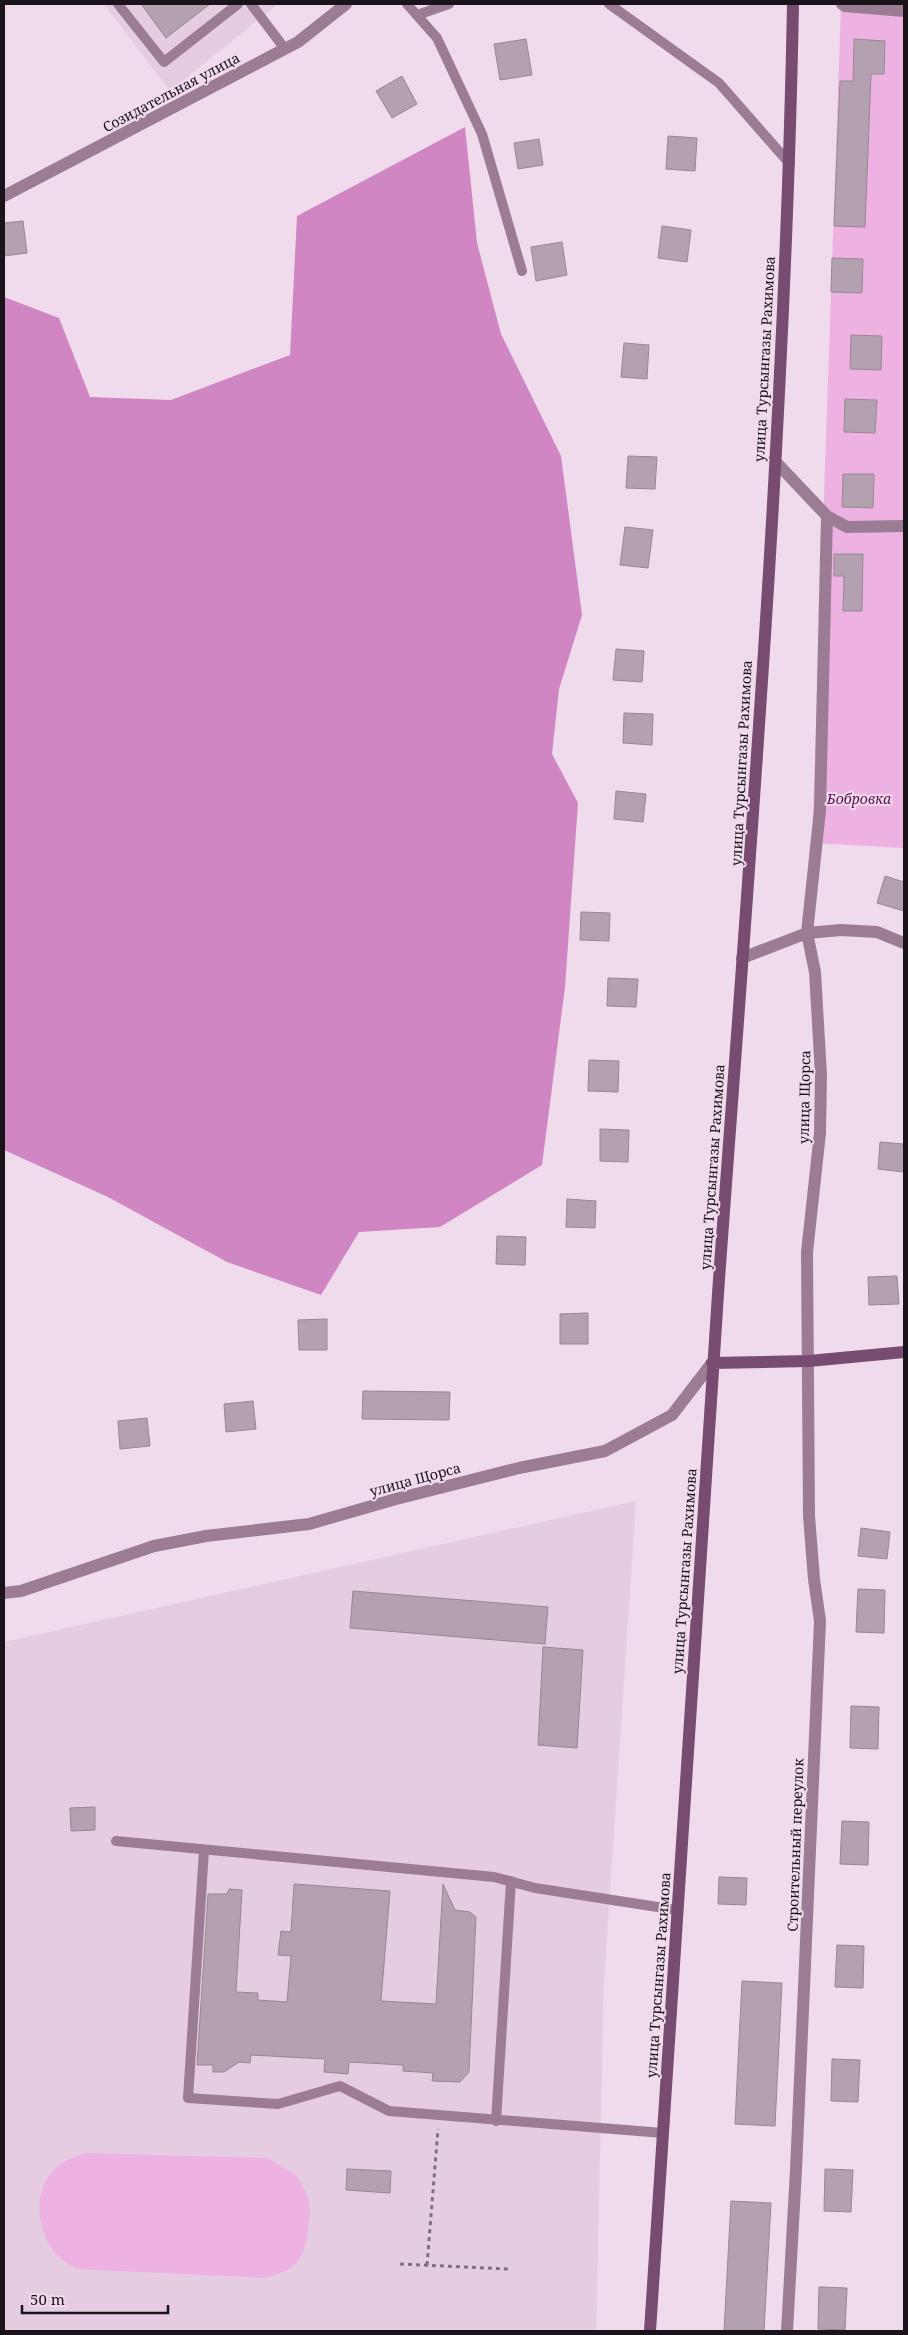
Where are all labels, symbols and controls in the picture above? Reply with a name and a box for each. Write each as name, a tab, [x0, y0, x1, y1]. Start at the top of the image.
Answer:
street label: Созидательная улица	[99, 48, 243, 136]
street label: улица Турсынгазы Рахимова	[749, 256, 779, 462]
street label: улица Турсынгазы Рахимова	[726, 660, 756, 866]
park label: Бобровка	[826, 789, 891, 808]
street label: улица Щорса	[794, 1050, 814, 1144]
street label: улица Турсынгазы Рахимова	[695, 1064, 729, 1270]
street label: улица Щорса	[367, 1458, 463, 1500]
street label: улица Турсынгазы Рахимова	[667, 1468, 701, 1674]
street label: Строительный переулок	[782, 1757, 808, 1932]
street label: улица Турсынгазы Рахимова	[641, 1872, 675, 2078]
scale bar	[22, 2282, 169, 2314]
text: 50 m	[30, 2289, 65, 2309]

